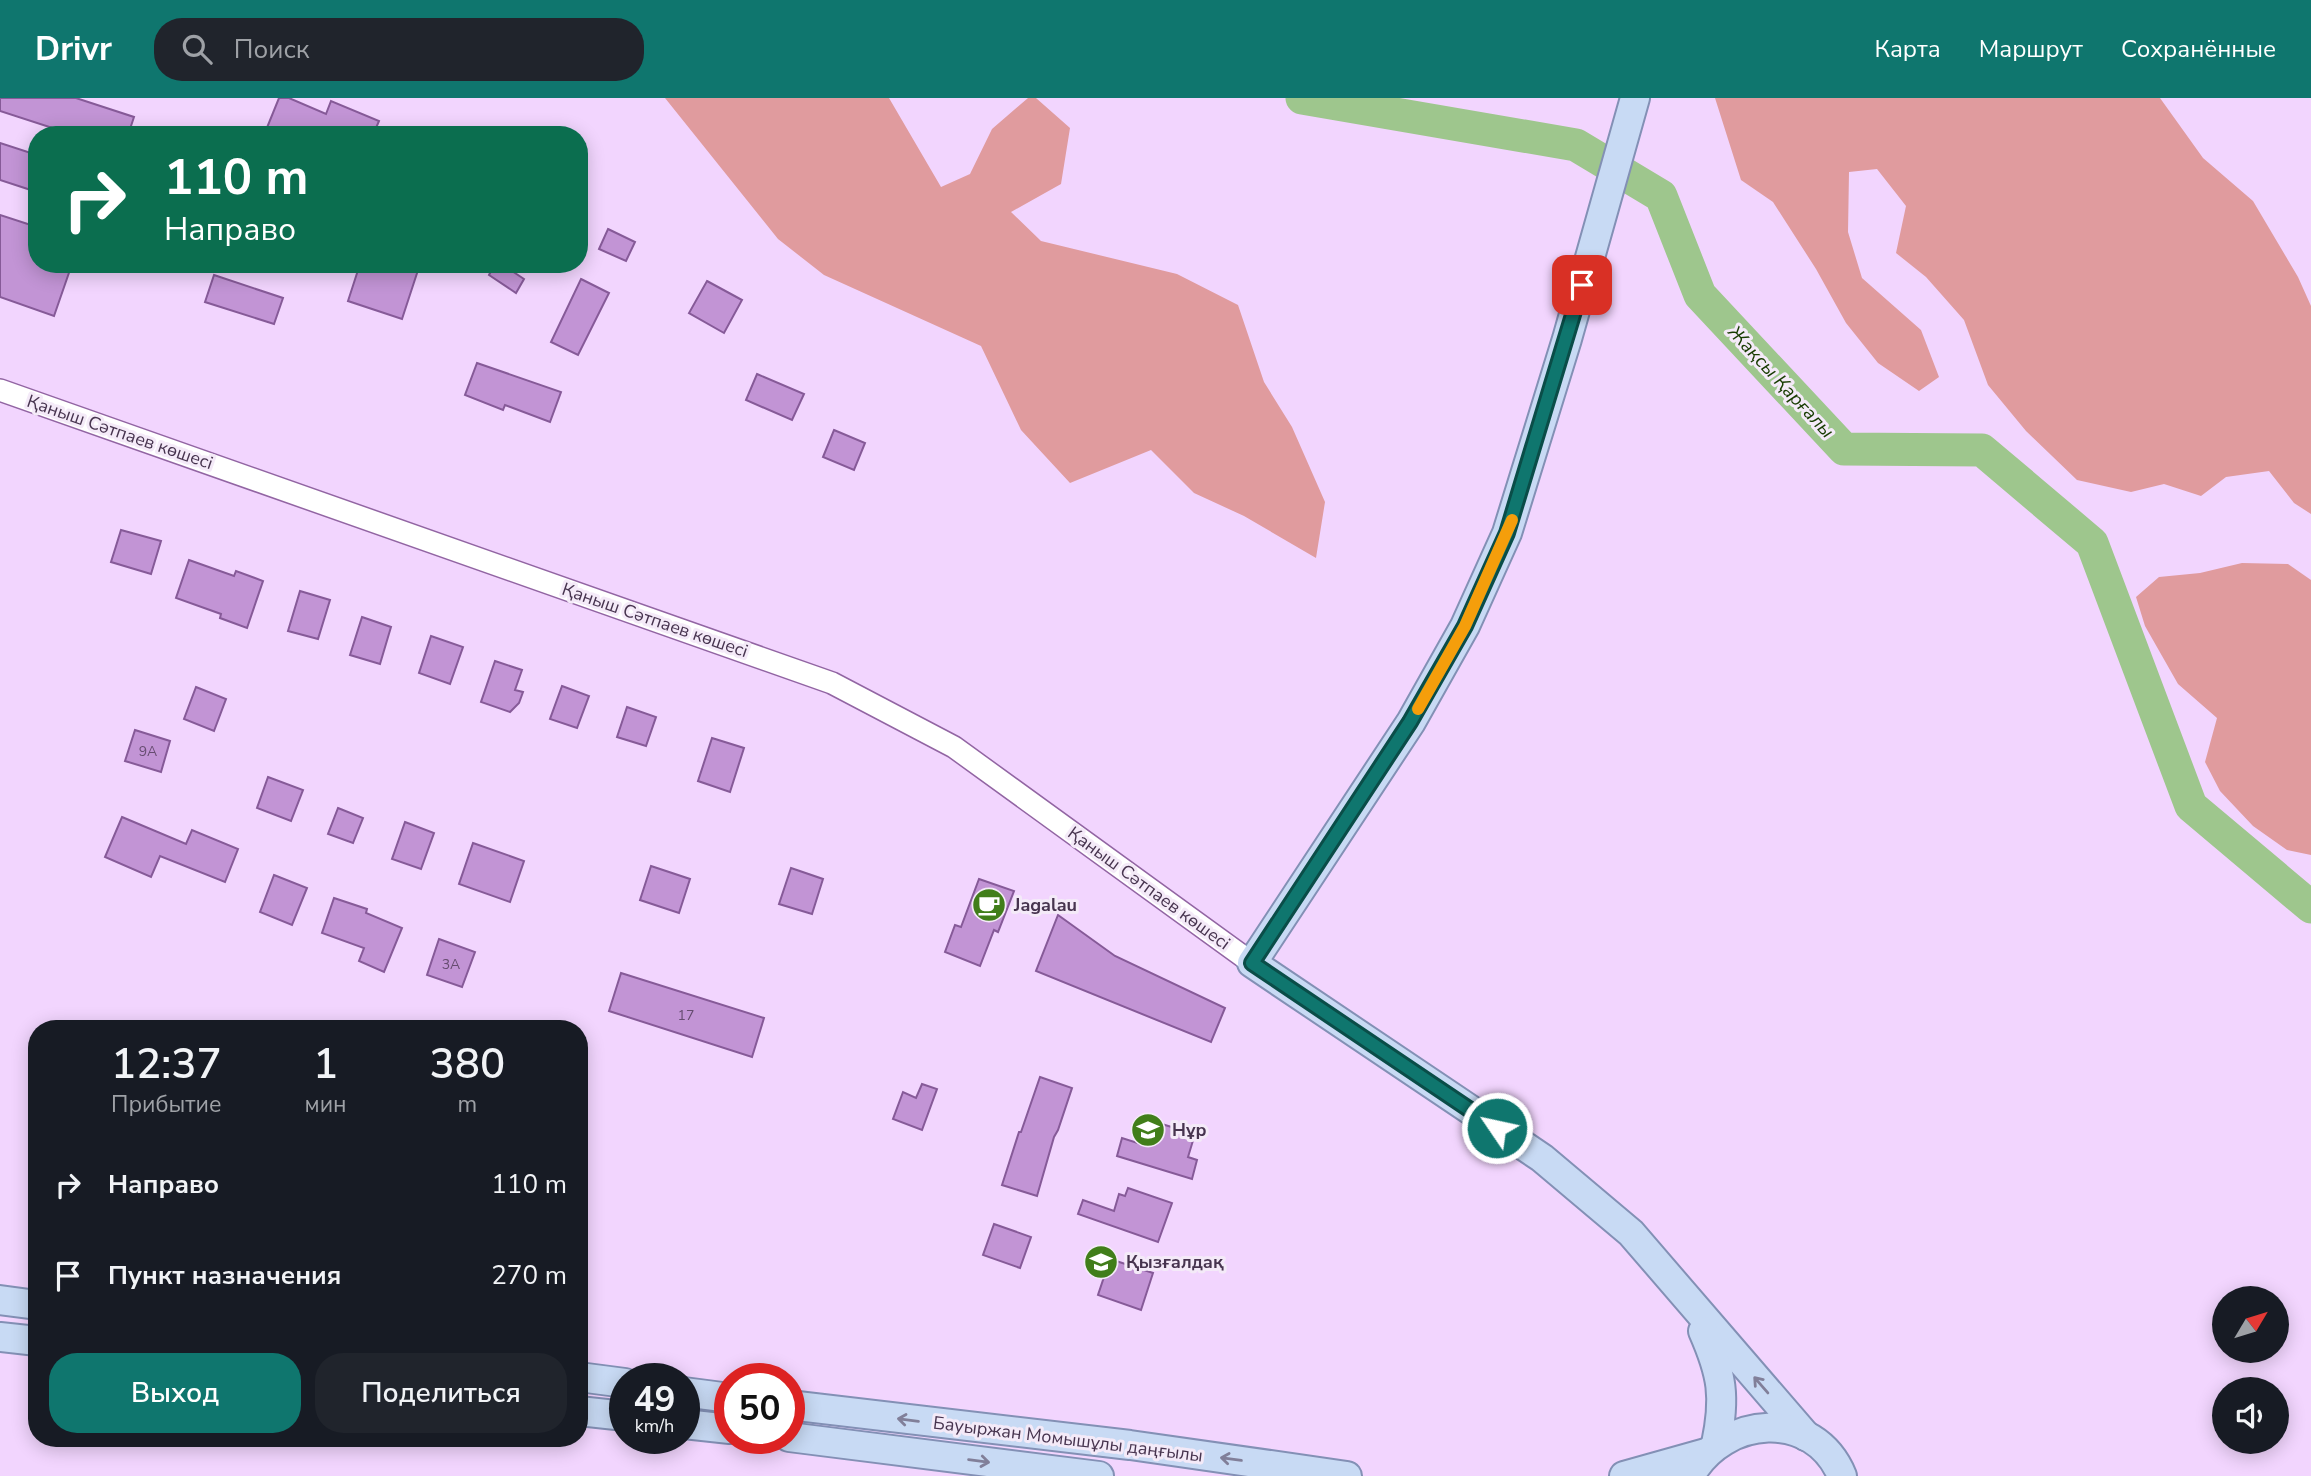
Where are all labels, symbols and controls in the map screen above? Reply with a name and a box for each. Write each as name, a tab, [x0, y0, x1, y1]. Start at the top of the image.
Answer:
search box	[154, 18, 644, 81]
text: Drivr	[35, 27, 112, 72]
icon: search	[178, 30, 216, 68]
text: Поиск	[234, 32, 309, 67]
text: Карта	[1875, 33, 1941, 65]
text: Маршрут	[1979, 33, 2083, 65]
text: Сохранённые	[2121, 33, 2276, 65]
text: 110 m	[164, 144, 308, 211]
icon: right	[49, 154, 140, 245]
text: Направо	[164, 208, 296, 251]
pin	[1552, 255, 1612, 315]
icon: arrive	[1563, 266, 1601, 304]
water label: Жақсы Қарғалы	[1721, 319, 1840, 444]
street label: Қаныш Сәтпаев көшесі	[24, 389, 216, 475]
street label: Қаныш Сәтпаев көшесі	[559, 577, 751, 663]
house number: 9А	[139, 742, 157, 761]
street label: Қаныш Сәтпаев көшесі	[1063, 821, 1235, 955]
cafe icon: Jagalau	[970, 886, 1008, 924]
place label: Jagalau	[1013, 893, 1077, 917]
house number: 3А	[442, 955, 460, 974]
house number: 17	[678, 1006, 694, 1025]
text: 12:37	[111, 1036, 222, 1093]
text: 1	[313, 1036, 338, 1093]
text: 380	[429, 1036, 505, 1093]
text: Прибытие	[111, 1089, 221, 1120]
text: мин	[305, 1089, 347, 1120]
text: m	[457, 1089, 477, 1120]
position arrow	[1460, 1091, 1534, 1165]
school or university icon: Нұр	[1129, 1111, 1167, 1149]
place label: Нұр	[1172, 1118, 1206, 1142]
icon: right	[49, 1166, 87, 1204]
text: Направо	[108, 1167, 219, 1202]
text: 110 m	[491, 1167, 567, 1202]
school or university icon: Қызғалдақ	[1082, 1243, 1120, 1281]
place label: Қызғалдақ	[1126, 1250, 1224, 1274]
icon: arrive	[49, 1257, 87, 1295]
text: Пункт назначения	[108, 1258, 341, 1293]
text: 270 m	[491, 1258, 567, 1293]
north arrow	[2212, 1286, 2289, 1363]
map controls	[2212, 1286, 2289, 1454]
button: Выход	[49, 1353, 301, 1433]
button: Поделиться	[315, 1353, 567, 1433]
speed limit sign: 50	[714, 1363, 805, 1454]
text: 49	[633, 1376, 676, 1423]
one-way arrow	[1753, 1376, 1769, 1394]
button: sound	[2212, 1377, 2289, 1454]
street label: Бауыржан Момышұлы даңғылы	[932, 1411, 1204, 1467]
text: km/h	[635, 1414, 674, 1438]
one-way arrow	[897, 1414, 920, 1427]
one-way arrow	[1220, 1453, 1243, 1466]
one-way arrow	[967, 1454, 989, 1467]

